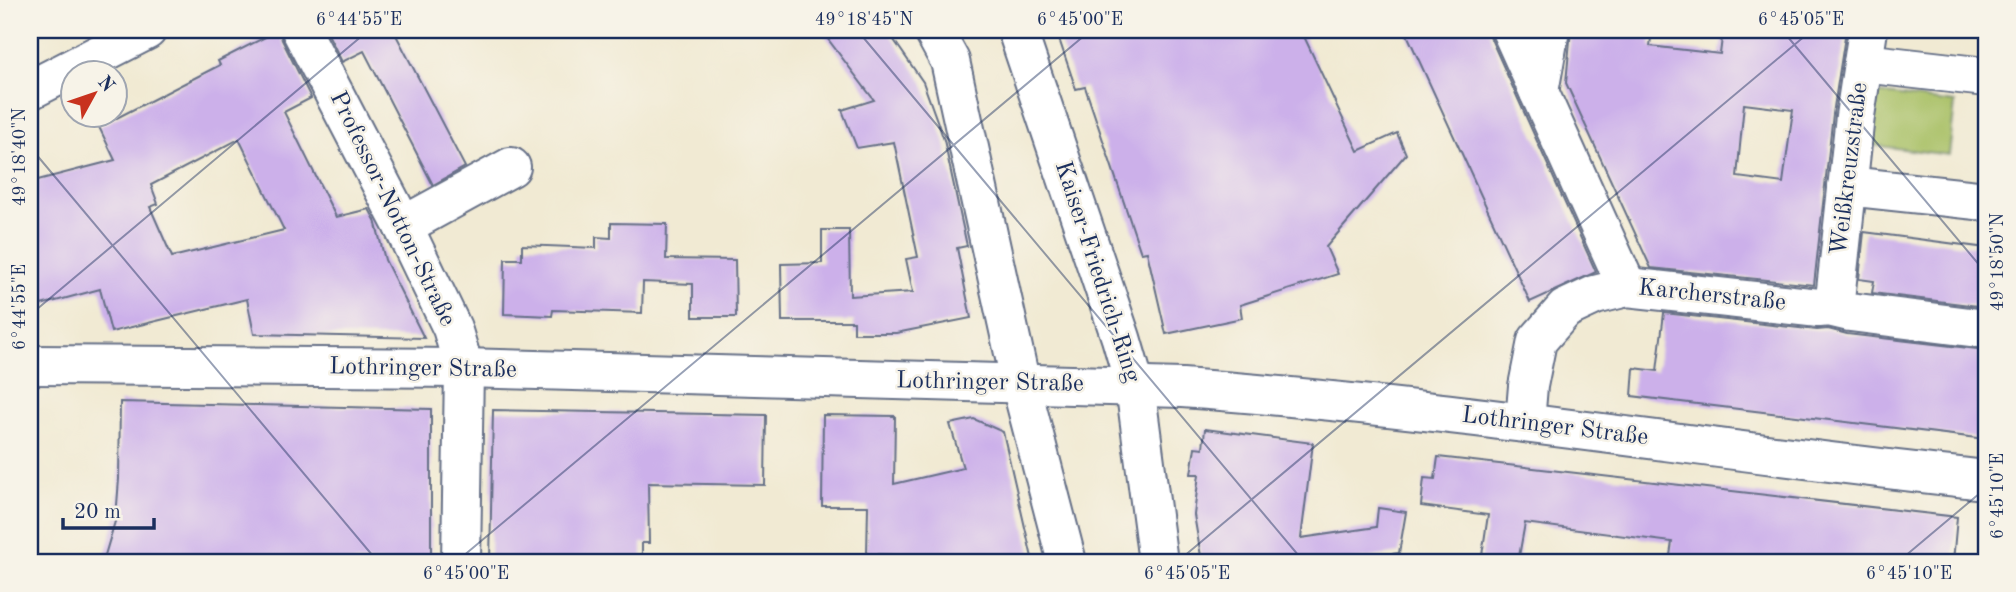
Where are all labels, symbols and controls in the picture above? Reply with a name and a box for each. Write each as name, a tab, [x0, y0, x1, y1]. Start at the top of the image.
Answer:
text: 6°44'55"E	[316, 11, 402, 29]
text: 49°18'45"N	[815, 11, 913, 29]
text: 6°45'00"E	[1037, 11, 1123, 29]
text: 6°45'05"E	[1758, 11, 1844, 29]
north arrow	[60, 60, 130, 130]
text: N	[93, 73, 117, 97]
street label: Weißkreuzstraße	[1827, 81, 1873, 257]
street label: Professor-Notton-Straße	[325, 88, 459, 330]
text: 49°18'40"N	[11, 108, 29, 206]
street label: Kaiser-Friedrich-Ring	[1050, 158, 1144, 386]
text: 49°18'50"N	[1989, 213, 2007, 311]
text: 6°44'55"E	[11, 264, 29, 350]
street label: Karcherstraße	[1637, 276, 1787, 316]
street label: Lothringer Straße	[329, 355, 517, 383]
street label: Lothringer Straße	[896, 369, 1084, 397]
street label: Lothringer Straße	[1460, 404, 1650, 450]
text: 6°45'10"E	[1989, 453, 2007, 539]
scale bar	[63, 487, 154, 531]
text: 20 m	[74, 502, 121, 523]
text: 6°45'00"E	[423, 565, 509, 583]
text: 6°45'05"E	[1144, 565, 1230, 583]
text: 6°45'10"E	[1866, 565, 1952, 583]

